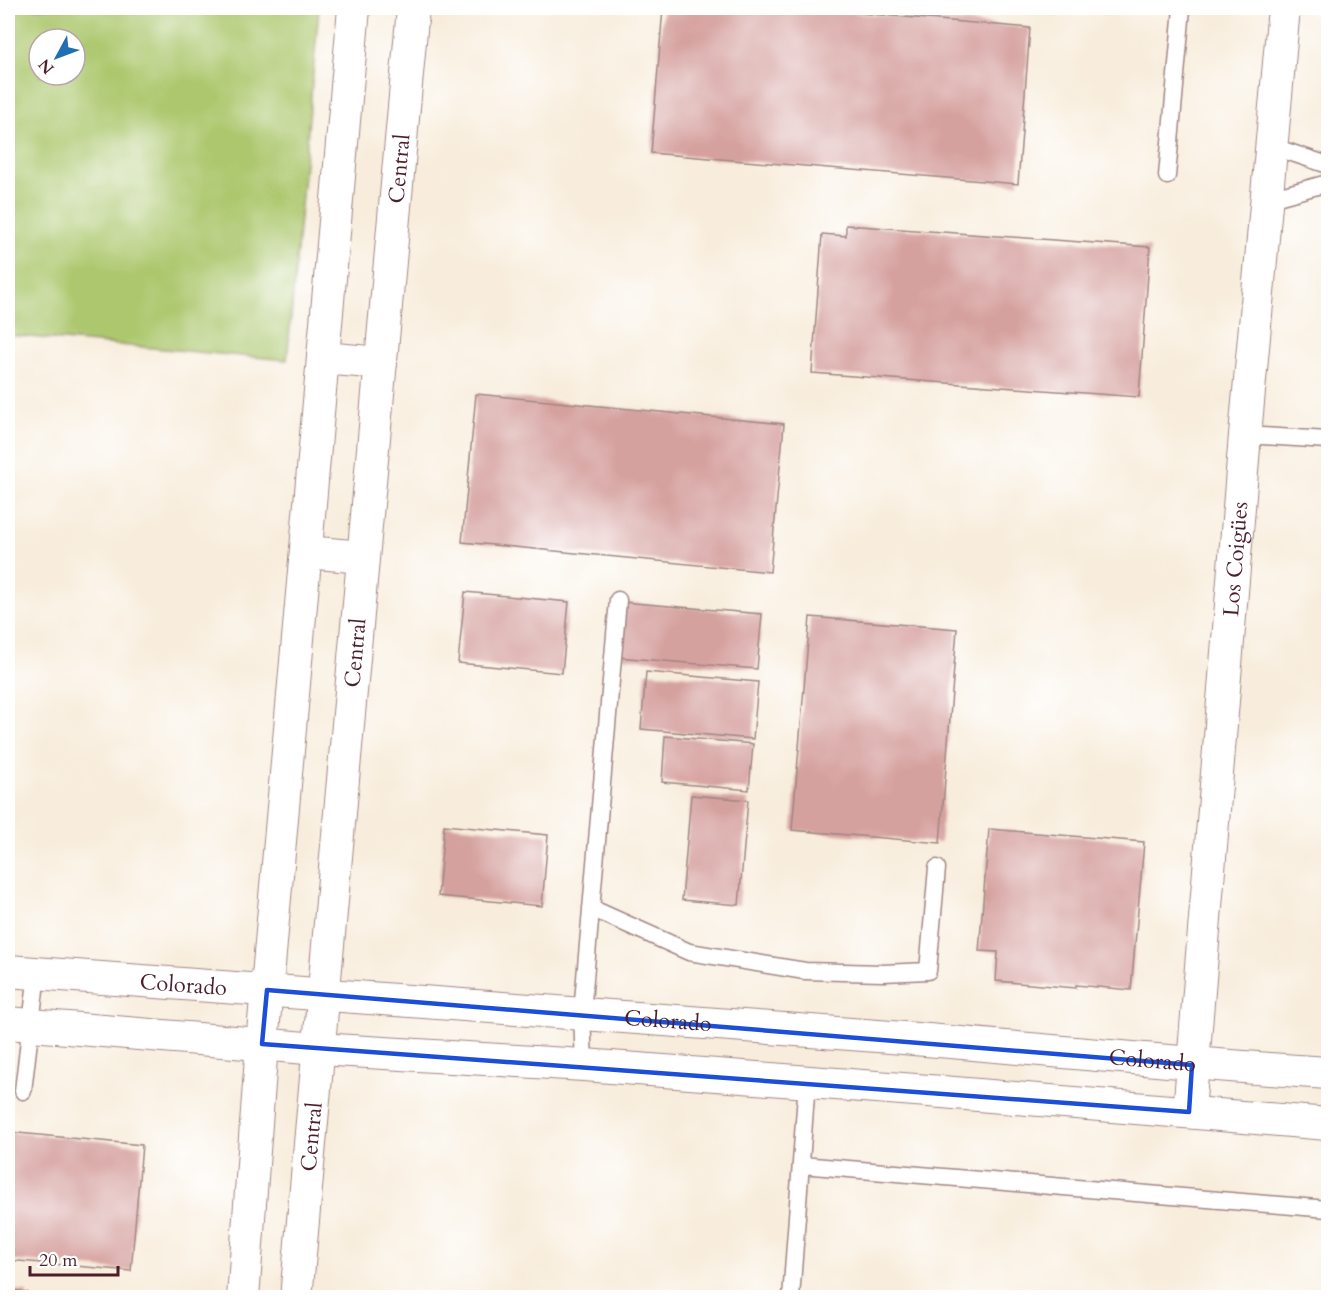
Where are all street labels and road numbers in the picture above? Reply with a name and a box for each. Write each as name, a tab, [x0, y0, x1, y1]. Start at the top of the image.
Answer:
street label: Central	[381, 132, 418, 205]
street label: Los Coigües	[1216, 500, 1255, 618]
street label: Central	[337, 616, 374, 689]
street label: Colorado	[139, 967, 228, 1003]
street label: Colorado	[623, 1003, 713, 1039]
street label: Colorado	[1108, 1042, 1197, 1079]
street label: Central	[294, 1100, 330, 1173]

